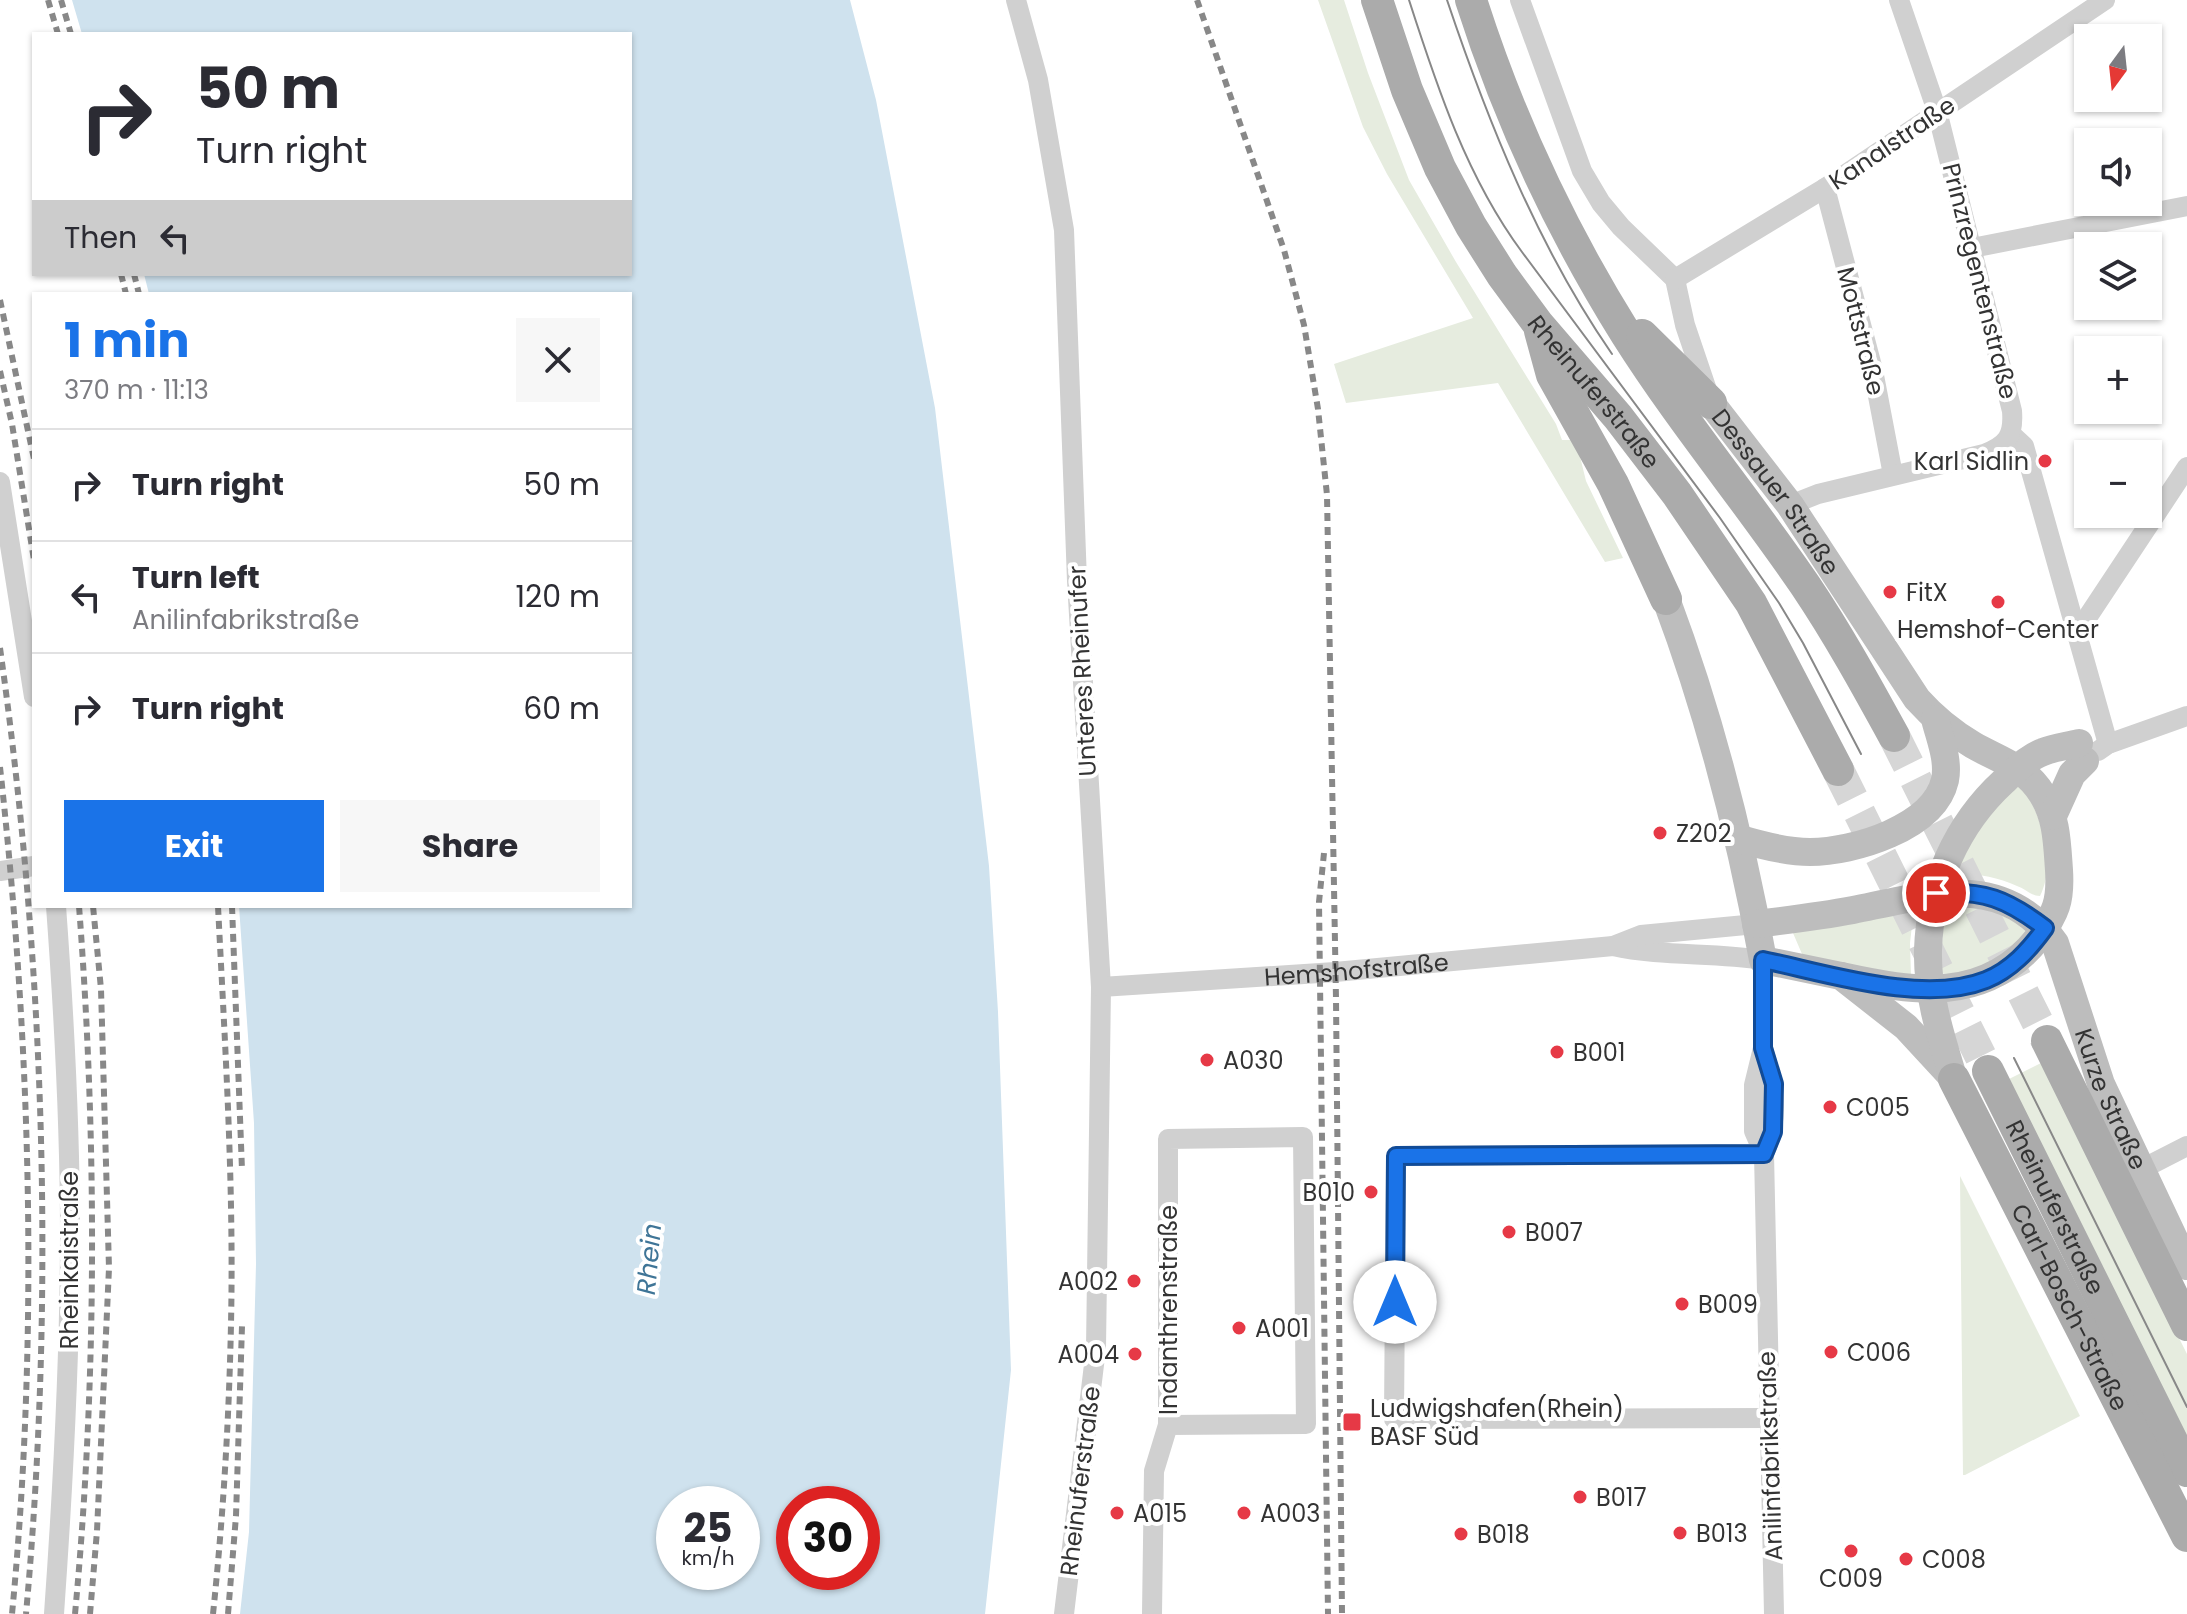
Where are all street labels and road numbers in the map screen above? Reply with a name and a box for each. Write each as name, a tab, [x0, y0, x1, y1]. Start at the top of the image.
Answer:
street label: Kanalstraße	[1822, 89, 1962, 197]
street label: Prinzregentenstraße	[1935, 160, 2025, 402]
street label: Mottstraße	[1829, 263, 1893, 399]
street label: Rheinuferstraße	[1520, 308, 1668, 475]
street label: Dessauer Straße	[1705, 402, 1848, 581]
street label: Unteres Rheinufer	[1060, 565, 1104, 777]
street label: Hemshofstraße	[1263, 945, 1450, 993]
street label: Kurze Straße	[2067, 1024, 2156, 1175]
street label: Rheinuferstraße	[1998, 1114, 2113, 1300]
street label: Rheinkaistraße	[53, 1171, 86, 1349]
street label: Carl-Bosch-Straße	[2004, 1198, 2137, 1416]
street label: Indanthrenstraße	[1152, 1205, 1185, 1415]
street label: Anilinfabrikstraße	[1750, 1351, 1790, 1561]
street label: Rheinuferstraße	[1052, 1384, 1108, 1578]

